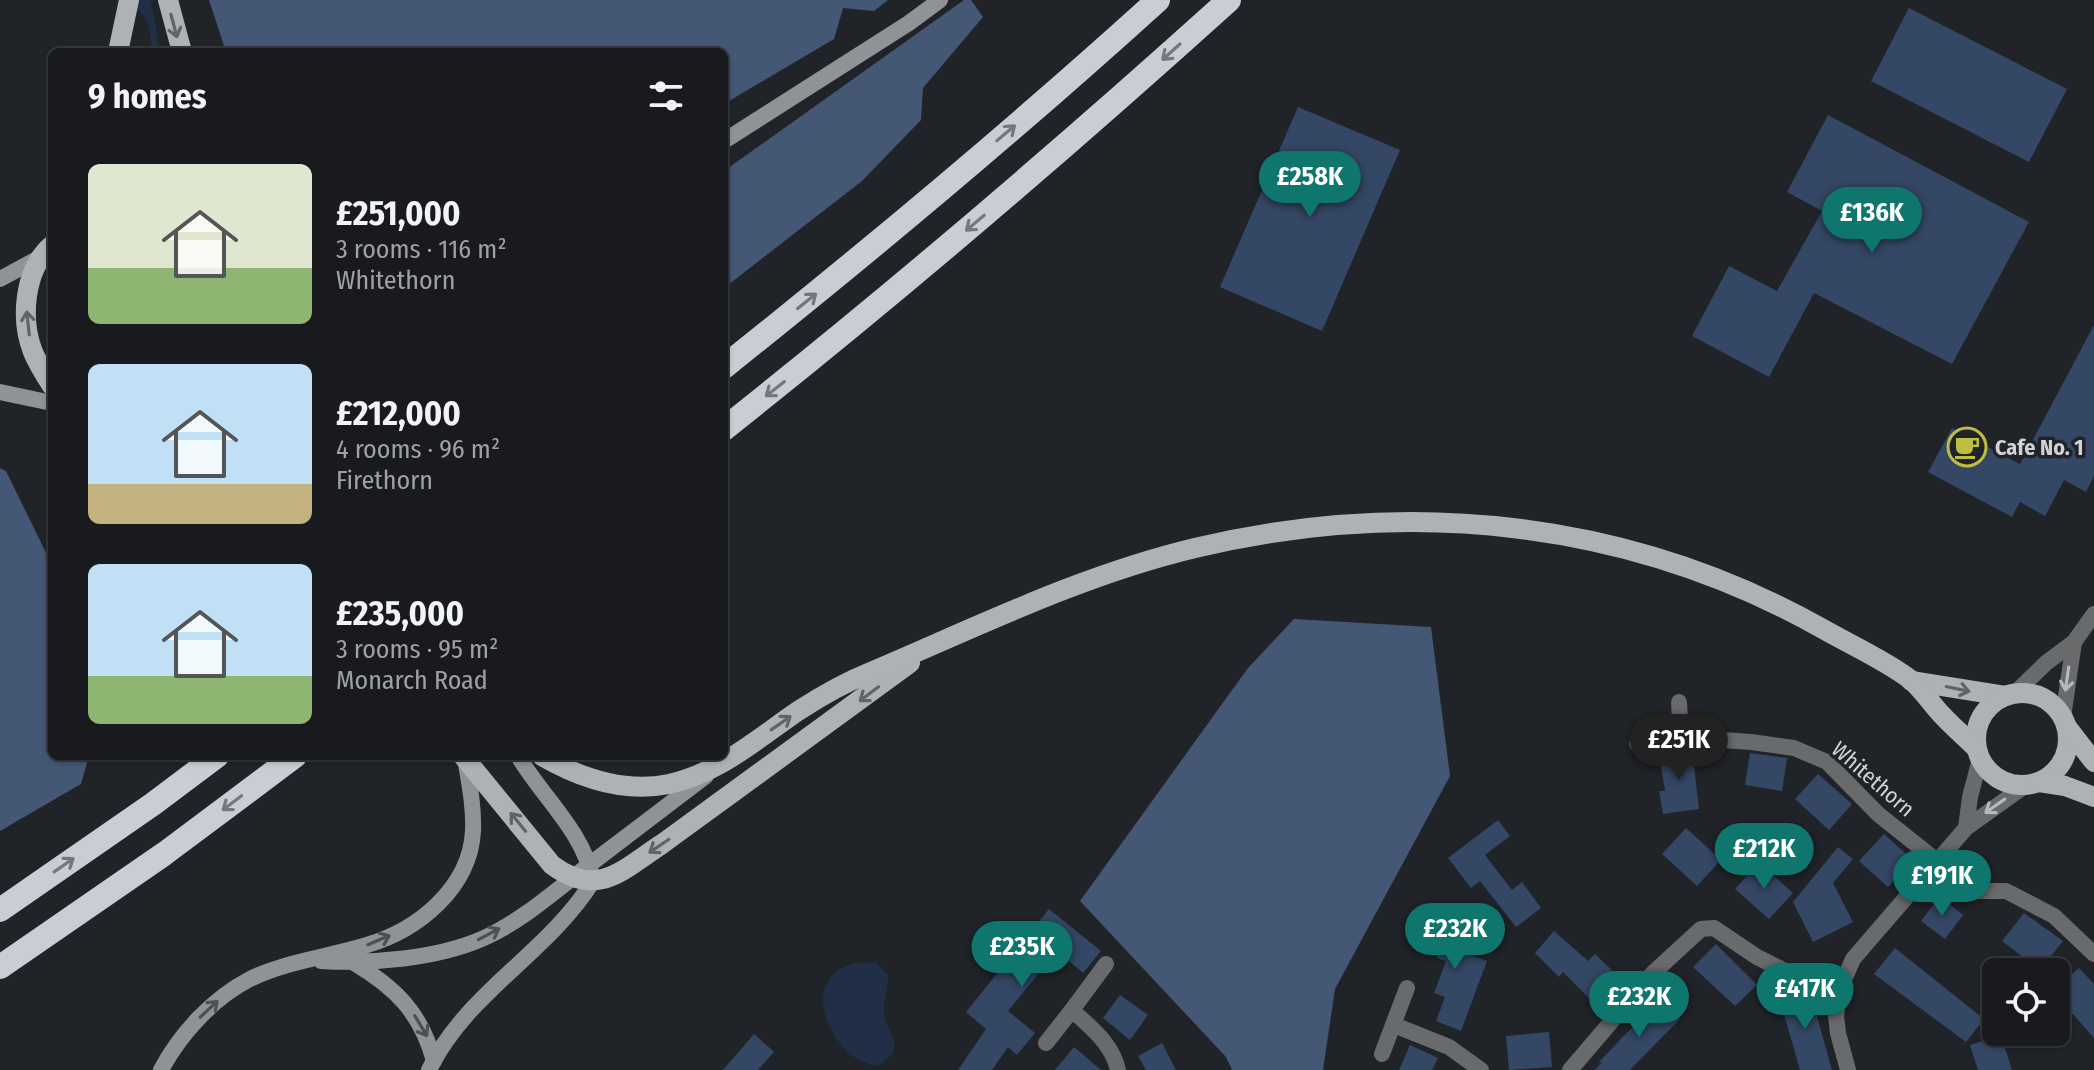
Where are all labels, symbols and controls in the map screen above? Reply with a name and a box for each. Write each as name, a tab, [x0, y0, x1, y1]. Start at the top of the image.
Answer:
one-way arrow	[168, 13, 183, 39]
one-way arrow	[1161, 43, 1181, 62]
icon: filters	[644, 74, 688, 118]
text: 9 homes	[88, 76, 207, 117]
one-way arrow	[995, 125, 1015, 143]
pin: £258K	[1254, 151, 1366, 219]
text: £258K	[1277, 161, 1343, 192]
pin: £136K	[1816, 187, 1928, 255]
text: £251,000	[336, 193, 461, 234]
icon: home	[152, 196, 248, 292]
text: £136K	[1840, 197, 1904, 228]
one-way arrow	[965, 214, 986, 232]
text: 3 rooms · 116 m²	[336, 234, 507, 265]
text: Whitethorn	[336, 265, 455, 296]
one-way arrow	[796, 292, 817, 310]
one-way arrow	[20, 311, 35, 337]
one-way arrow	[765, 380, 786, 397]
text: £212,000	[336, 393, 461, 434]
icon: home	[152, 396, 248, 492]
cafe icon: Cafe No. 1	[1946, 426, 1988, 468]
text: 4 rooms · 96 m²	[336, 434, 500, 465]
place label: Cafe No. 1	[1995, 434, 2084, 461]
text: Firethorn	[336, 465, 433, 496]
text: £235,000	[336, 593, 464, 634]
icon: home	[152, 596, 248, 692]
text: 3 rooms · 95 m²	[336, 634, 498, 665]
text: Monarch Road	[336, 665, 488, 696]
one-way arrow	[2059, 666, 2074, 691]
one-way arrow	[1945, 682, 1970, 697]
one-way arrow	[859, 686, 881, 702]
pin: £251K	[1623, 714, 1735, 782]
one-way arrow	[769, 715, 791, 731]
text: £251K	[1648, 724, 1710, 755]
street label: Whitethorn	[1826, 736, 1920, 822]
one-way arrow	[222, 794, 243, 811]
one-way arrow	[1985, 798, 2007, 814]
one-way arrow	[509, 812, 527, 833]
pin: £212K	[1708, 823, 1820, 891]
text: £212K	[1733, 833, 1795, 864]
one-way arrow	[648, 838, 670, 854]
pin: £191K	[1886, 850, 1998, 918]
one-way arrow	[53, 857, 75, 873]
text: £191K	[1911, 860, 1973, 891]
pin: £232K	[1399, 903, 1511, 971]
text: £232K	[1423, 913, 1487, 944]
pin: £235K	[966, 921, 1078, 989]
one-way arrow	[477, 925, 501, 941]
one-way arrow	[366, 931, 391, 946]
text: £235K	[990, 931, 1054, 962]
map controls	[1982, 958, 2070, 1046]
button: locate	[1982, 958, 2070, 1046]
pin: £417K	[1749, 963, 1861, 1031]
pin: £232K	[1583, 971, 1695, 1039]
text: £417K	[1775, 973, 1835, 1004]
text: £232K	[1607, 981, 1671, 1012]
one-way arrow	[199, 1001, 219, 1019]
one-way arrow	[413, 1014, 429, 1037]

